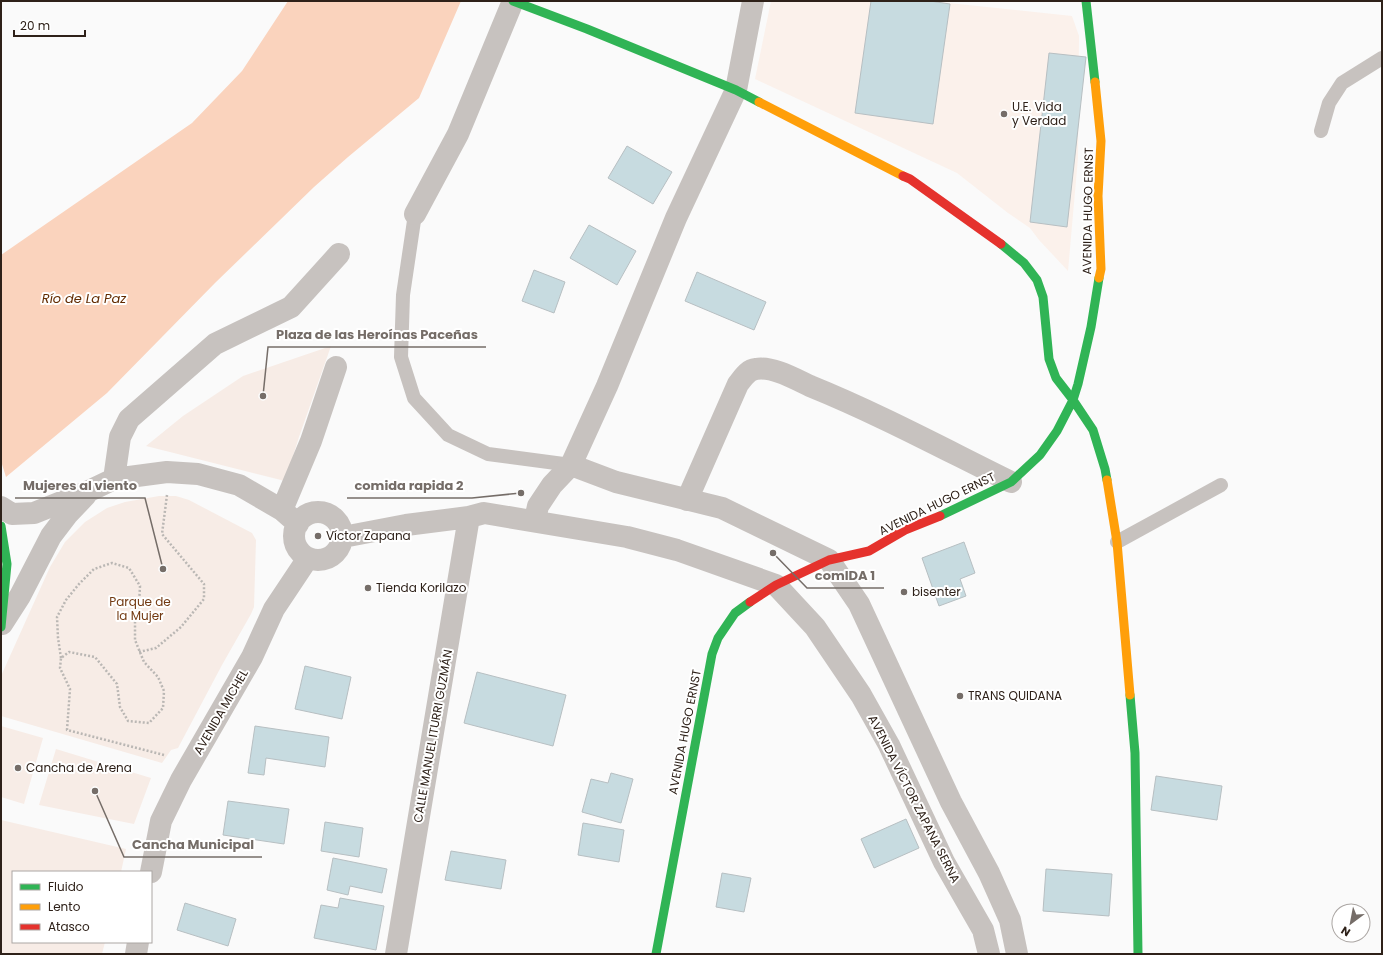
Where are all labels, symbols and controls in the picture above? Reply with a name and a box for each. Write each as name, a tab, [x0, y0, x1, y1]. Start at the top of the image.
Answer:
scale bar	[14, 12, 85, 38]
text: 20 m	[20, 17, 50, 34]
place label: U.E. Vida y Verdad	[1012, 98, 1066, 129]
marker: U.E. Vida y Verdad	[999, 109, 1009, 119]
street label: AVENIDA HUGO ERNST	[1078, 147, 1097, 275]
water label: Río de La Paz	[42, 289, 126, 308]
callout: Plaza de las Heroínas Paceñas	[268, 322, 486, 347]
text: Plaza de las Heroínas Paceñas	[276, 325, 478, 344]
street label: AVENIDA HUGO ERNST	[876, 468, 998, 539]
callout: Mujeres al viento	[15, 473, 145, 498]
callout: comida rapida 2	[347, 473, 472, 498]
text: Mujeres al viento	[23, 476, 137, 495]
text: comida rapida 2	[354, 476, 464, 495]
place label: Víctor Zapana	[326, 527, 411, 544]
marker: Víctor Zapana	[313, 531, 323, 541]
callout: comIDA 1	[807, 563, 884, 588]
text: comIDA 1	[815, 566, 875, 585]
place label: Tienda Korilazo	[376, 579, 467, 596]
marker: Tienda Korilazo	[363, 583, 373, 593]
place label: bisenter	[912, 583, 961, 600]
marker: bisenter	[899, 587, 909, 597]
park label: Parque de la Mujer	[109, 593, 171, 624]
street label: CALLE MANUEL ITURRI GUZMÁN	[409, 648, 456, 824]
street label: AVENIDA MICHEL	[189, 666, 252, 757]
street label: AVENIDA HUGO ERNST	[664, 667, 705, 796]
place label: TRANS QUIDANA	[968, 687, 1062, 704]
marker: TRANS QUIDANA	[955, 691, 965, 701]
street label: AVENIDA VÍCTOR ZAPANA SERNA	[865, 712, 964, 886]
place label: Cancha de Arena	[26, 759, 132, 776]
marker: Cancha de Arena	[13, 763, 23, 773]
callout: Cancha Municipal	[124, 832, 262, 857]
text: Cancha Municipal	[132, 835, 254, 854]
legend	[12, 871, 152, 943]
text: Fluido	[48, 878, 84, 895]
text: Lento	[48, 898, 81, 915]
north arrow	[1331, 903, 1371, 943]
text: Atasco	[48, 918, 90, 935]
text: N	[1338, 923, 1353, 940]

